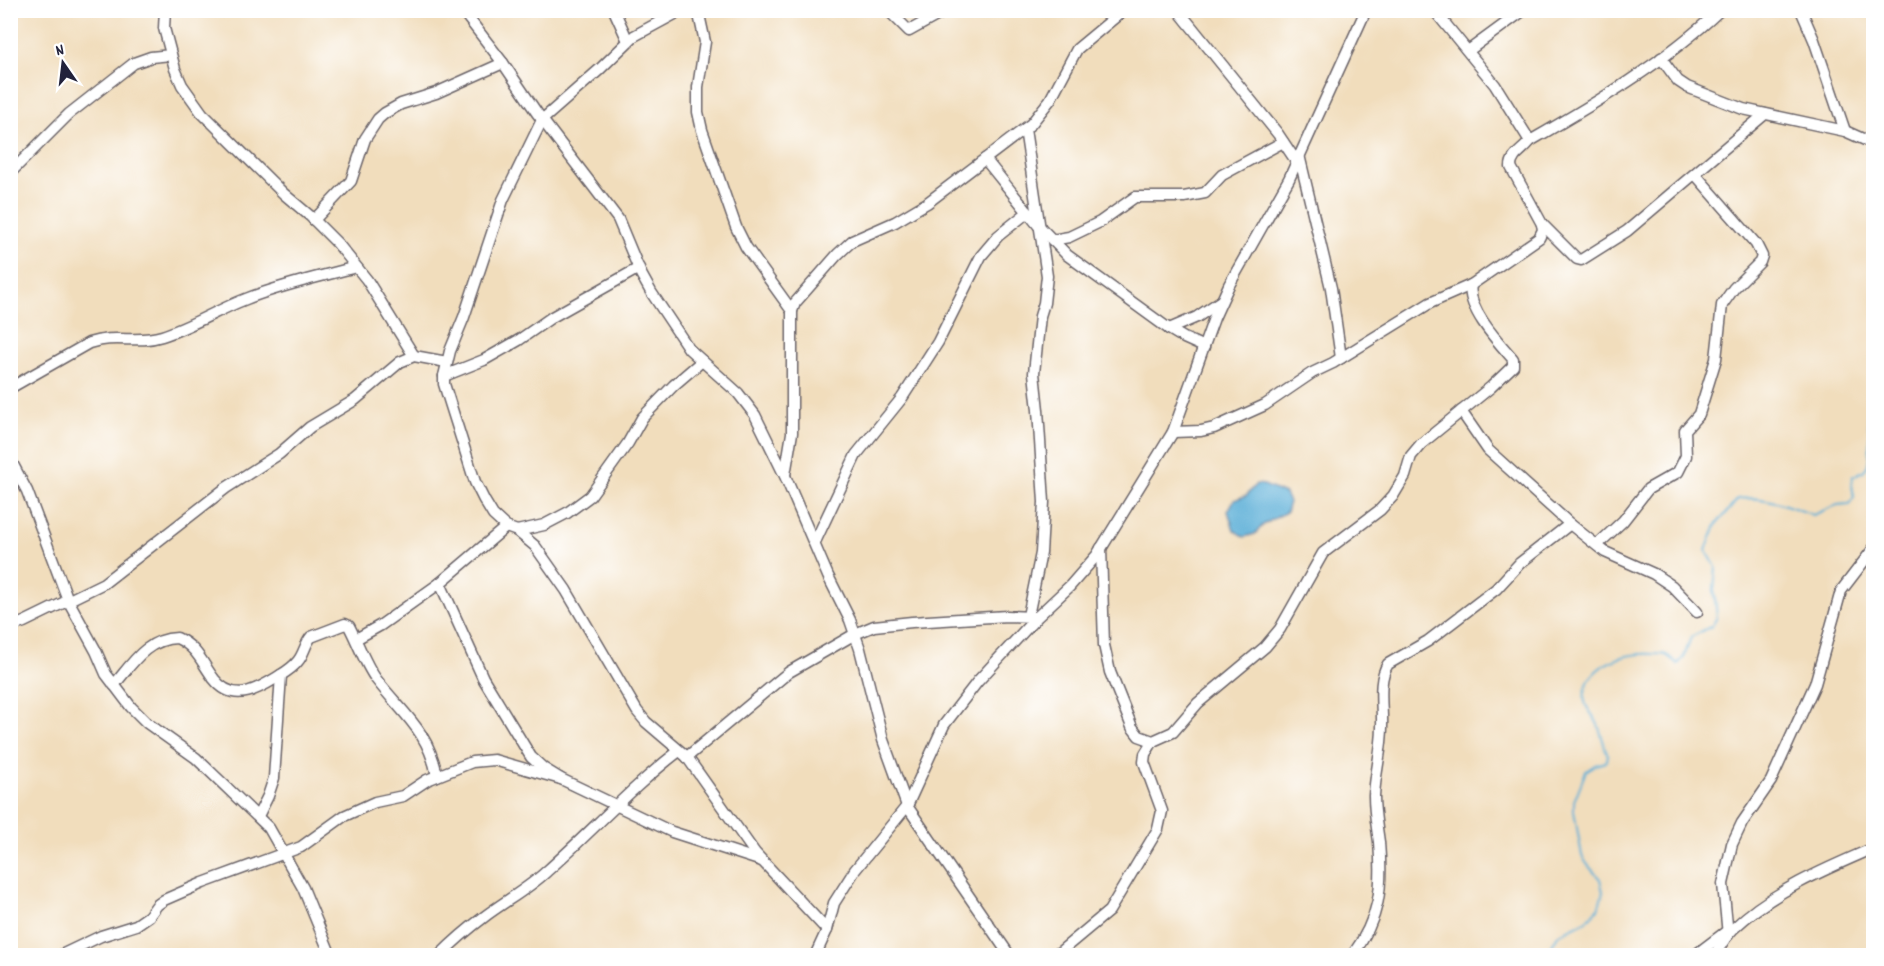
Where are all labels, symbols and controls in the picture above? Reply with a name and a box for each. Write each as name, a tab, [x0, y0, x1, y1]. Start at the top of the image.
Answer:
north arrow	[33, 33, 93, 93]
text: N	[53, 39, 67, 63]

